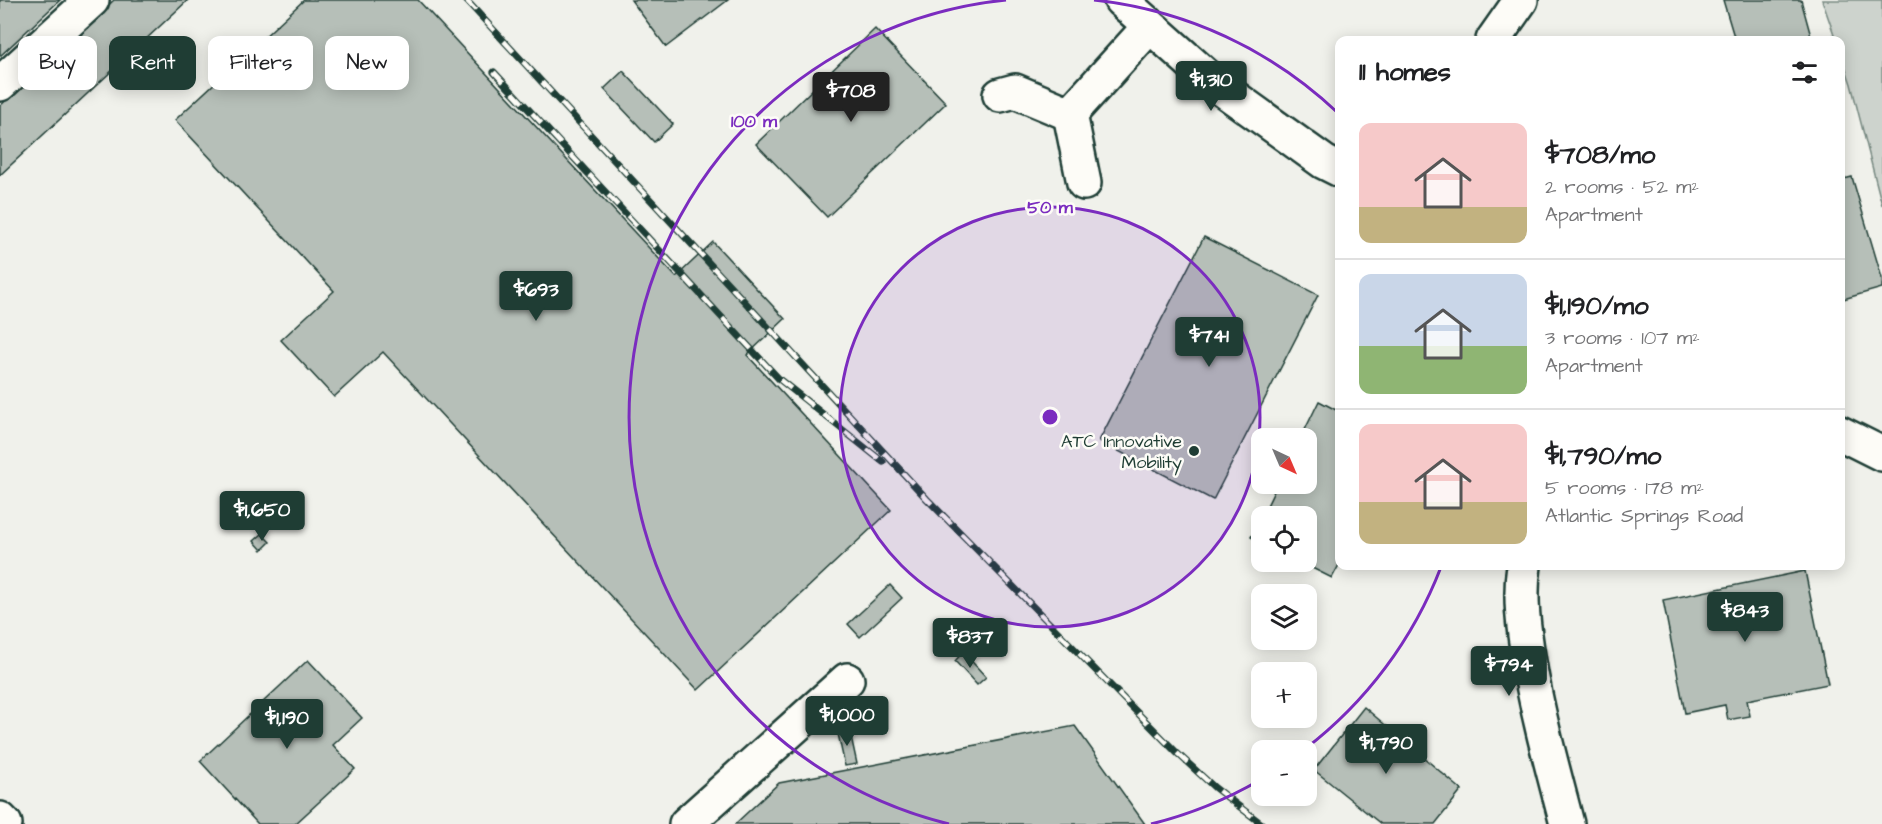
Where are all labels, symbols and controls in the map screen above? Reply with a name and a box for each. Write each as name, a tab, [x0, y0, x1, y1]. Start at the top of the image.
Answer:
chip: Buy	[18, 36, 97, 90]
chip: Rent	[109, 36, 196, 90]
chip: Filters	[208, 36, 313, 90]
chip: New	[325, 36, 409, 90]
text: 11 homes	[1359, 54, 1451, 90]
icon: filters	[1788, 56, 1821, 89]
pin: $1,310	[1162, 61, 1260, 112]
text: $1,310	[1190, 66, 1232, 94]
pin: $708	[815, 72, 887, 123]
text: $708	[826, 77, 876, 105]
text: 100 m	[731, 109, 778, 134]
text: $708/mo	[1545, 137, 1655, 173]
icon: home	[1407, 147, 1479, 219]
text: 2 rooms · 52 m²	[1545, 173, 1699, 201]
text: 50 m	[1027, 195, 1074, 220]
text: Apartment	[1545, 201, 1643, 229]
pin: $693	[500, 271, 572, 322]
text: $693	[513, 276, 559, 304]
text: $1,190/mo	[1545, 288, 1649, 324]
icon: home	[1407, 298, 1479, 370]
pin: $741	[1173, 317, 1245, 368]
text: $741	[1189, 322, 1229, 350]
text: 3 rooms · 107 m²	[1545, 324, 1700, 352]
text: Apartment	[1545, 352, 1643, 380]
centre of rings	[1040, 407, 1060, 427]
north arrow	[1251, 428, 1317, 494]
map controls	[1251, 428, 1317, 806]
place label: ATC Innovative Mobility	[1061, 429, 1182, 476]
text: $1,790/mo	[1545, 438, 1661, 474]
marker: ATC Innovative Mobility	[1187, 444, 1201, 458]
icon: home	[1407, 448, 1479, 520]
text: 5 rooms · 178 m²	[1545, 474, 1704, 502]
pin: $1,650	[213, 491, 311, 542]
text: $1,650	[234, 496, 290, 524]
text: Atlantic Springs Road	[1545, 502, 1743, 530]
button: locate	[1251, 506, 1317, 572]
button: layers	[1251, 584, 1317, 650]
pin: $843	[1709, 592, 1781, 643]
text: $843	[1721, 597, 1769, 625]
pin: $837	[934, 618, 1006, 669]
text: $837	[947, 623, 993, 651]
pin: $794	[1473, 646, 1545, 697]
text: $794	[1485, 651, 1533, 679]
button: +	[1251, 662, 1317, 728]
pin: $1,000	[798, 696, 896, 747]
pin: $1,190	[238, 699, 336, 750]
text: $1,000	[819, 701, 875, 729]
text: $1,190	[265, 704, 309, 732]
pin: $1,790	[1337, 724, 1435, 775]
text: $1,790	[1359, 729, 1413, 757]
button: −	[1251, 740, 1317, 806]

